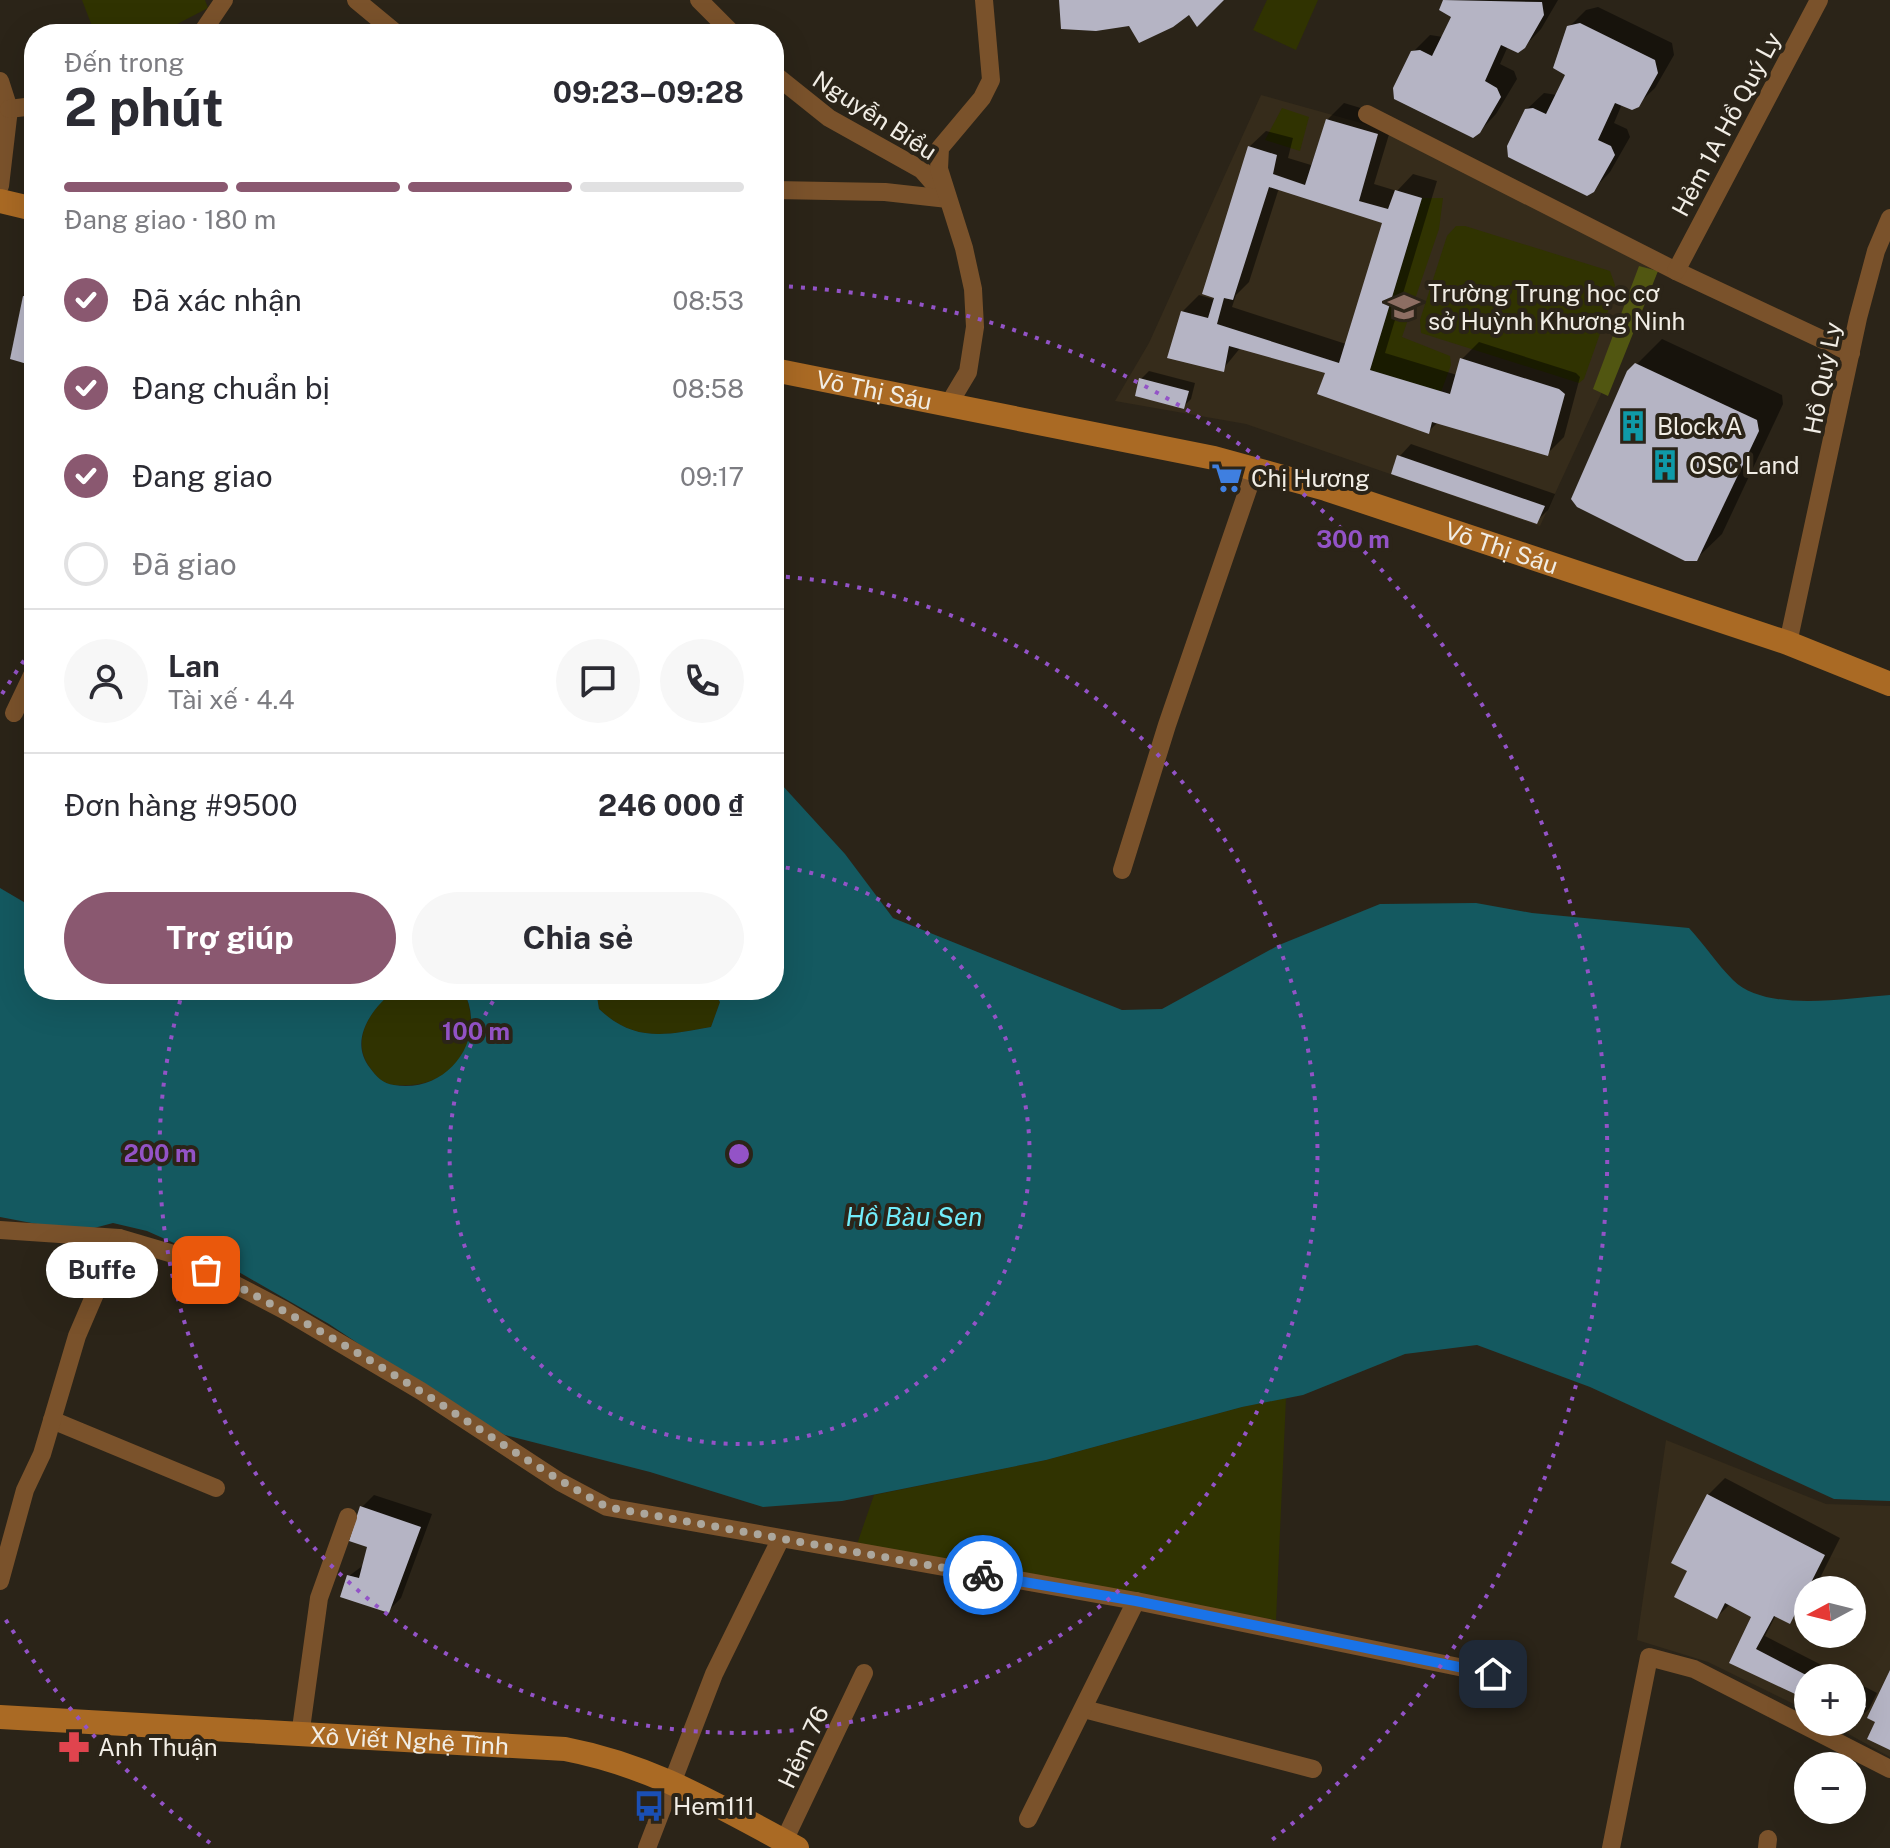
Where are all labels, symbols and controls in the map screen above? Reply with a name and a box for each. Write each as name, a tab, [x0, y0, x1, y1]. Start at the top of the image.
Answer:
street label: Hẻm 1A Hồ Quý Ly	[1666, 27, 1786, 221]
text: Đến trong	[64, 47, 184, 78]
street label: Nguyễn Biểu	[808, 65, 942, 165]
text: 09:23–09:28	[553, 74, 744, 110]
text: 2 phút	[64, 77, 224, 138]
text: Đang giao · 180 m	[64, 204, 276, 235]
icon: check	[64, 278, 108, 322]
place label: Trường Trung học cơ sở Huỳnh Khương Ninh	[1428, 279, 1685, 335]
text: Đã xác nhận	[132, 282, 302, 318]
text: 08:53	[673, 285, 744, 316]
school or university icon: Trường Trung học cơ sở Huỳnh Khương Ninh	[1387, 290, 1421, 324]
street label: Hồ Quý Ly	[1797, 319, 1847, 436]
street label: Võ Thị Sáu	[814, 365, 934, 415]
icon: check	[64, 366, 108, 410]
text: Đang chuẩn bị	[132, 370, 330, 406]
text: 08:58	[672, 373, 744, 404]
building icon: Block A	[1616, 409, 1650, 443]
place label: Block A	[1657, 412, 1743, 440]
building icon: OSC Land	[1648, 448, 1682, 482]
place label: OSC Land	[1689, 451, 1800, 479]
icon: check	[64, 454, 108, 498]
text: Đang giao	[132, 458, 273, 494]
text: 09:17	[680, 461, 744, 492]
supermarket icon: Chị Hương	[1210, 461, 1244, 495]
place label: Chị Hương	[1251, 464, 1370, 492]
street label: Võ Thị Sáu	[1441, 516, 1562, 579]
text: 300 m	[1316, 525, 1390, 553]
text: Đã giao	[132, 546, 237, 582]
button: person	[64, 639, 148, 723]
button: chat	[556, 639, 640, 723]
button: phone	[660, 639, 744, 723]
text: Lan	[168, 648, 220, 684]
text: Tài xế · 4.4	[168, 684, 295, 715]
text: Đơn hàng #9500	[64, 787, 298, 823]
text: 246 000 ₫	[598, 787, 744, 823]
button: Trợ giúp	[64, 892, 396, 984]
button: Chia sẻ	[412, 892, 744, 984]
text: 100 m	[442, 1017, 510, 1045]
text: 200 m	[123, 1139, 197, 1167]
centre of rings	[725, 1140, 753, 1168]
water label: Hồ Bàu Sen	[846, 1201, 982, 1232]
pin	[172, 1236, 240, 1304]
callout: Buffe	[46, 1242, 158, 1298]
icon: bag	[184, 1248, 228, 1292]
text: Buffe	[68, 1254, 136, 1285]
courier	[943, 1535, 1023, 1615]
icon: bike	[961, 1553, 1005, 1597]
north arrow	[1794, 1576, 1866, 1648]
map controls	[1794, 1576, 1866, 1824]
pin	[1459, 1640, 1527, 1708]
icon: home	[1471, 1652, 1515, 1696]
button: +	[1794, 1664, 1866, 1736]
street label: Hẻm 76	[772, 1702, 834, 1792]
street label: Xô Viết Nghệ Tĩnh	[309, 1721, 509, 1760]
pharmacy icon: Anh Thuận	[57, 1730, 91, 1764]
place label: Anh Thuận	[98, 1733, 218, 1761]
button: −	[1794, 1752, 1866, 1824]
bus stop icon: Hem111	[632, 1789, 666, 1823]
place label: Hem111	[673, 1792, 755, 1820]

